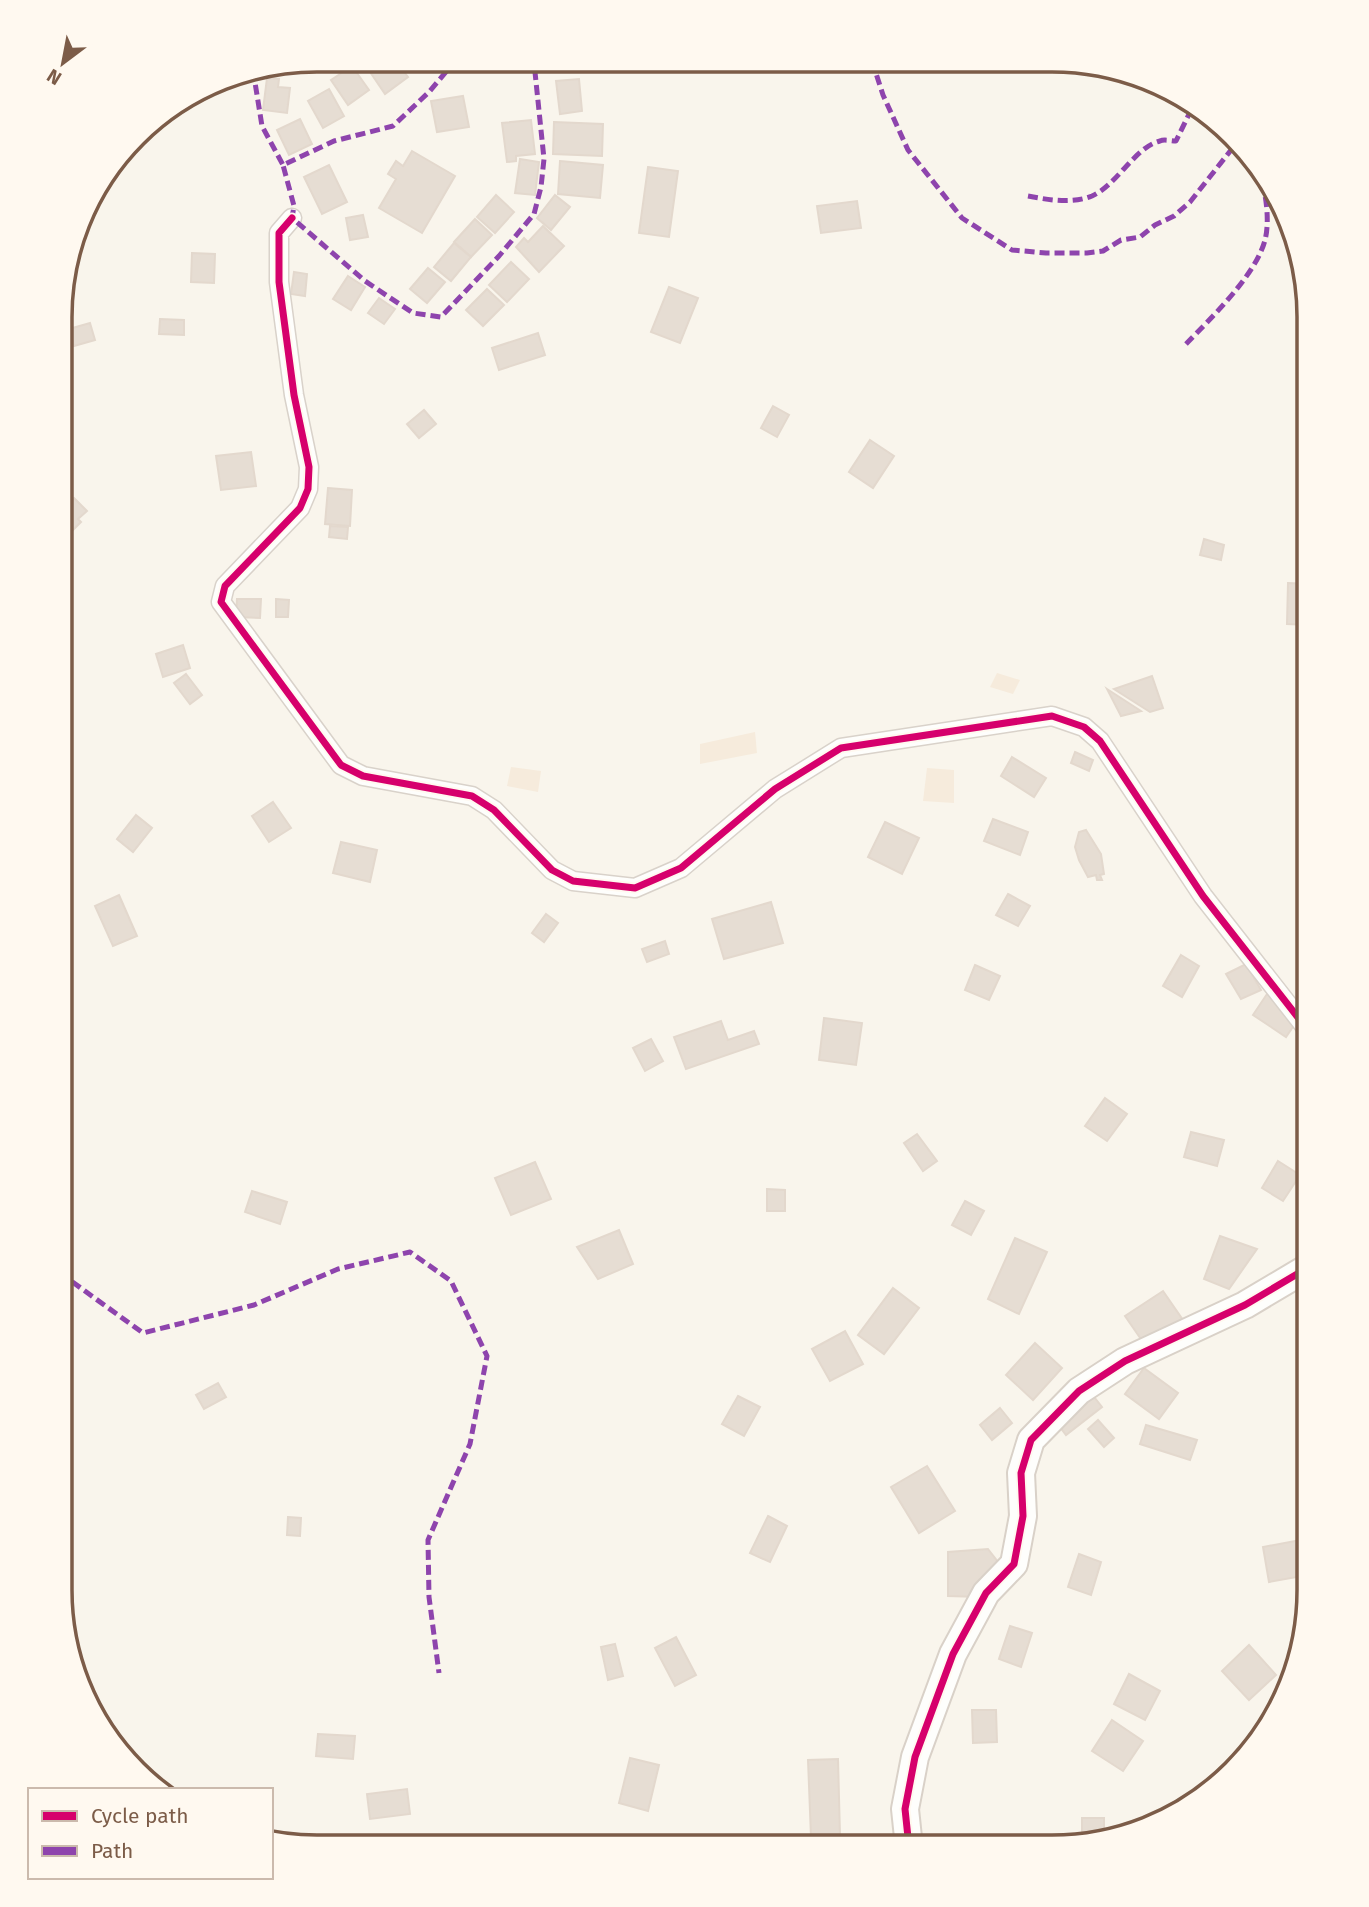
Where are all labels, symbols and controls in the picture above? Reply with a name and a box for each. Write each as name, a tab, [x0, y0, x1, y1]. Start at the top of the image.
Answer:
north arrow	[28, 28, 98, 98]
text: N	[43, 64, 66, 90]
legend	[28, 1788, 273, 1879]
text: Cycle path	[91, 1803, 189, 1829]
text: Path	[91, 1838, 133, 1864]

